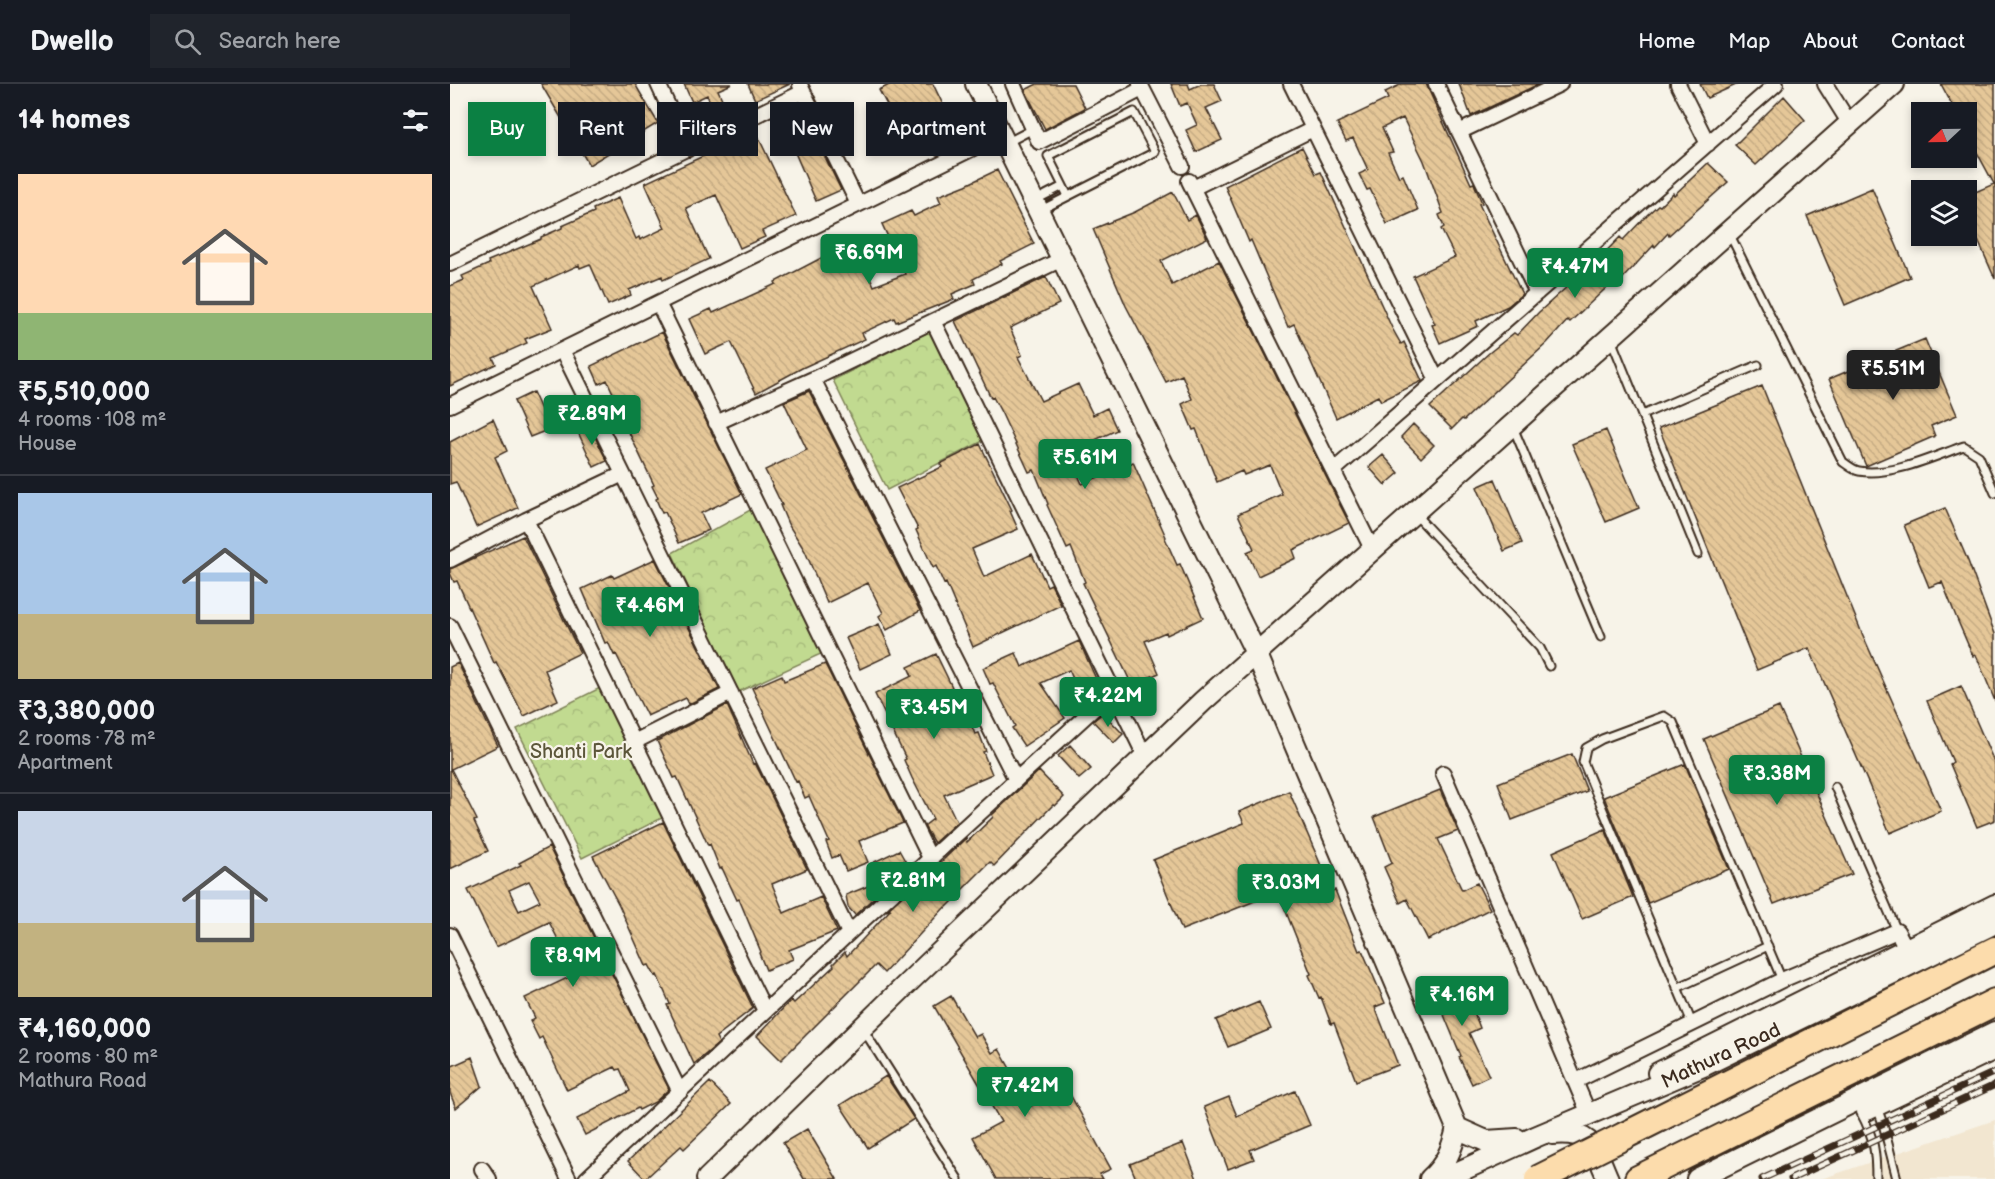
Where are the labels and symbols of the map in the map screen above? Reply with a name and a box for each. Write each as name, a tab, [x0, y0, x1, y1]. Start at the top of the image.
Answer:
north arrow	[1911, 102, 1977, 168]
pin: ₹6.69M	[820, 234, 918, 285]
pin: ₹4.47M	[1526, 248, 1624, 299]
pin: ₹5.51M	[1844, 350, 1942, 401]
pin: ₹2.89M	[543, 395, 641, 446]
pin: ₹5.61M	[1036, 439, 1134, 490]
pin: ₹4.46M	[601, 587, 699, 638]
pin: ₹4.22M	[1059, 677, 1157, 728]
pin: ₹3.45M	[885, 689, 983, 740]
park label: Shanti Park	[530, 740, 632, 764]
pin: ₹3.38M	[1728, 755, 1826, 806]
pin: ₹2.81M	[864, 862, 962, 913]
pin: ₹3.03M	[1237, 864, 1335, 915]
pin: ₹8.9M	[531, 937, 615, 988]
pin: ₹4.16M	[1413, 976, 1511, 1027]
street label: Mathura Road	[1658, 1018, 1784, 1094]
pin: ₹7.42M	[976, 1067, 1074, 1118]

